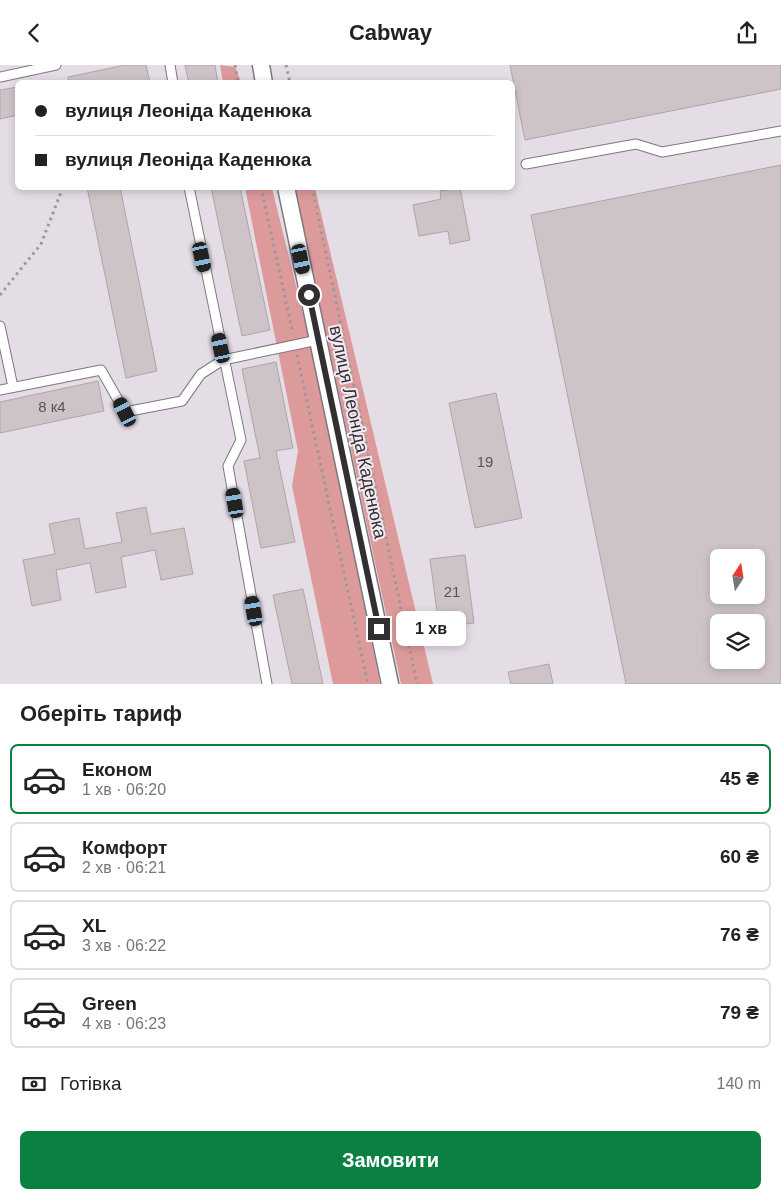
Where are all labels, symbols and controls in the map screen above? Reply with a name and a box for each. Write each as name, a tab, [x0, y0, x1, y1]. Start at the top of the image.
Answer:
icon: back	[20, 19, 48, 47]
icon: share	[733, 19, 761, 47]
text: Cabway	[349, 20, 432, 45]
text: вулиця Леоніда Каденюка	[65, 100, 311, 121]
text: вулиця Леоніда Каденюка	[65, 149, 311, 170]
car	[191, 241, 212, 273]
car	[290, 243, 311, 275]
route start	[298, 284, 320, 306]
street label: вулиця Леоніда Каденюка	[326, 324, 391, 541]
car	[210, 332, 231, 364]
car	[111, 395, 138, 429]
house number: 8 к4	[38, 398, 66, 415]
house number: 19	[477, 453, 493, 470]
car	[225, 487, 244, 519]
north arrow	[710, 549, 765, 604]
map controls	[710, 549, 765, 669]
house number: 21	[444, 583, 460, 600]
car	[244, 595, 263, 627]
callout: 1 хв	[396, 611, 466, 647]
button: layers	[710, 614, 765, 669]
route end	[368, 618, 390, 640]
text: 1 хв	[415, 620, 447, 637]
text: Оберіть тариф	[20, 701, 182, 726]
icon: car	[22, 757, 67, 802]
text: Економ	[82, 759, 152, 780]
text: 45 ₴	[720, 768, 759, 789]
text: 1 хв · 06:20	[82, 781, 166, 798]
icon: car	[22, 835, 67, 880]
text: Комфорт	[82, 837, 167, 858]
text: 60 ₴	[720, 846, 759, 867]
text: 2 хв · 06:21	[82, 859, 166, 876]
icon: car	[22, 913, 67, 958]
text: XL	[82, 915, 106, 936]
text: 76 ₴	[720, 924, 759, 945]
text: 3 хв · 06:22	[82, 937, 166, 954]
icon: car	[22, 991, 67, 1036]
text: Green	[82, 993, 137, 1014]
text: 79 ₴	[720, 1002, 759, 1023]
text: 4 хв · 06:23	[82, 1015, 166, 1032]
icon: cash	[20, 1070, 48, 1098]
text: Готівка	[60, 1073, 121, 1094]
text: 140 m	[717, 1075, 761, 1092]
button: Замовити	[20, 1131, 761, 1189]

